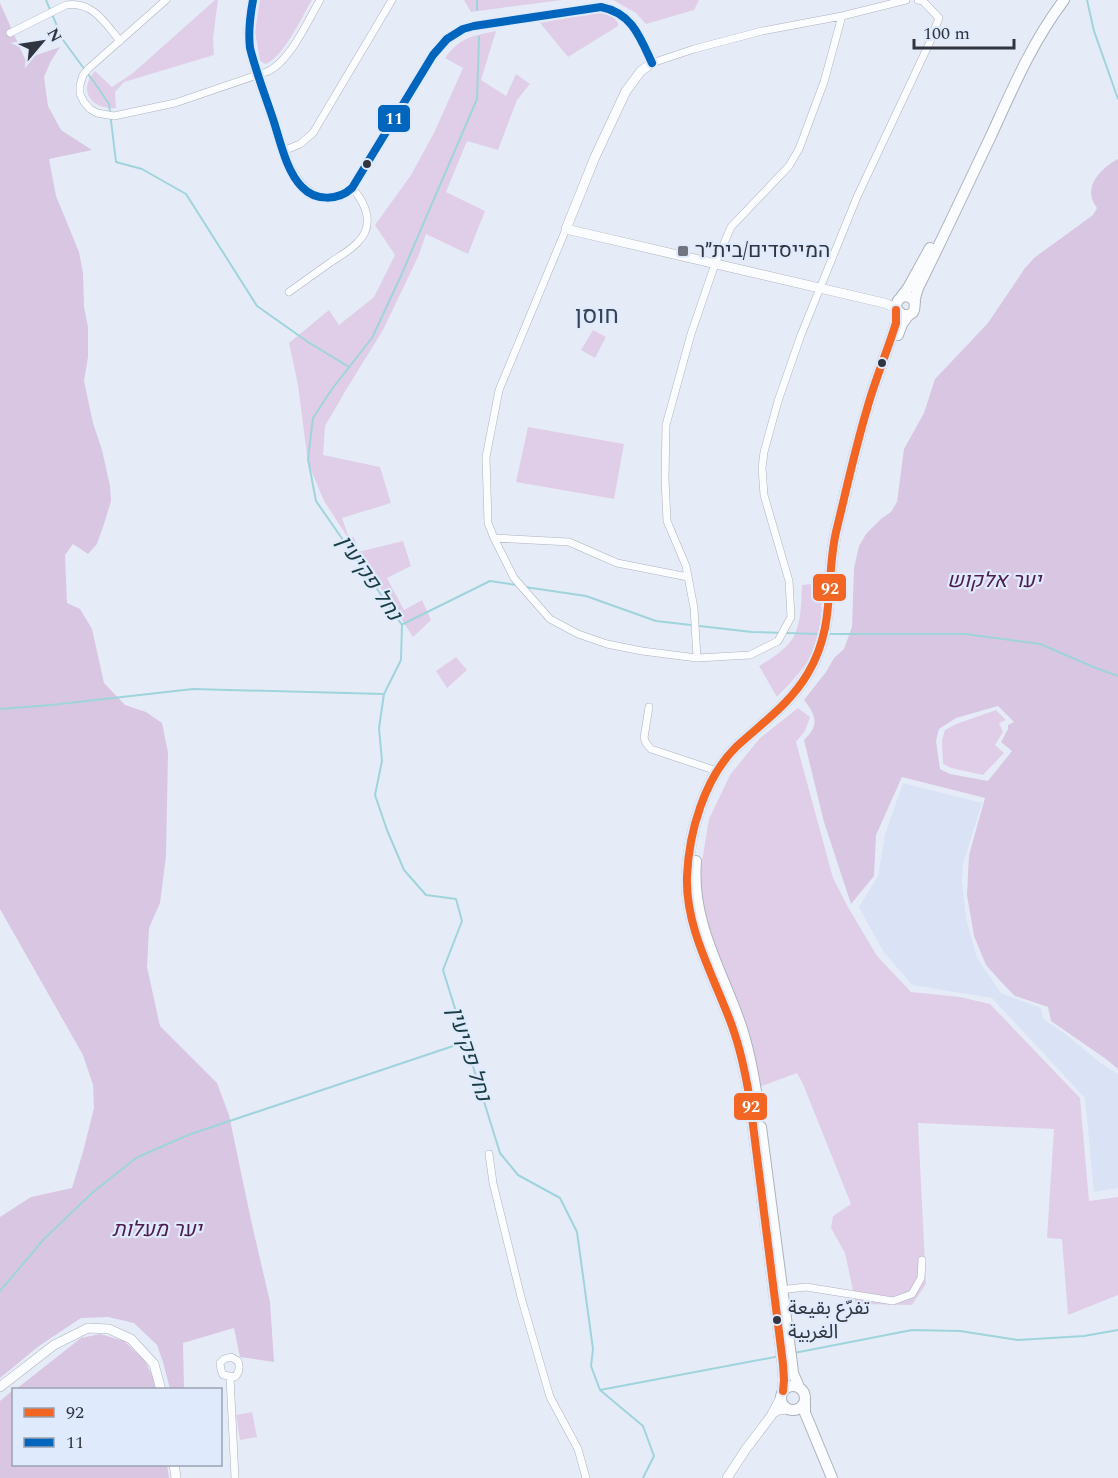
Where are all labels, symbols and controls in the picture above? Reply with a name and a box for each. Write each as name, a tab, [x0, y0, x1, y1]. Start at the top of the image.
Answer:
north arrow	[12, 12, 72, 72]
scale bar	[914, 12, 1014, 50]
text: 100 m	[923, 20, 970, 47]
text: N	[41, 24, 68, 47]
line badge: 11	[377, 104, 411, 133]
text: 11	[385, 107, 403, 131]
unlabelled marker	[361, 158, 373, 170]
place label: המייסדים/בית״ר	[695, 235, 830, 267]
marker: המייסדים/בית״ר	[676, 244, 690, 258]
district label: חוסן	[575, 298, 619, 334]
unlabelled marker	[876, 357, 888, 369]
water label: נחל פקיעין	[328, 528, 411, 629]
park label: יער אלקוש	[947, 565, 1043, 597]
line badge: 92	[812, 573, 847, 602]
text: 92	[821, 577, 839, 601]
water label: נחל פקיעין	[438, 1002, 500, 1107]
line badge: 92	[733, 1092, 768, 1121]
text: 92	[742, 1095, 760, 1119]
park label: יער מעלות	[112, 1214, 203, 1246]
place label: تفرّع بقيعة الغربية	[788, 1293, 870, 1347]
marker: تفرّع بقيعة الغربية	[771, 1314, 783, 1326]
legend	[12, 1388, 222, 1466]
text: 92	[66, 1399, 84, 1426]
text: 11	[66, 1429, 84, 1456]

